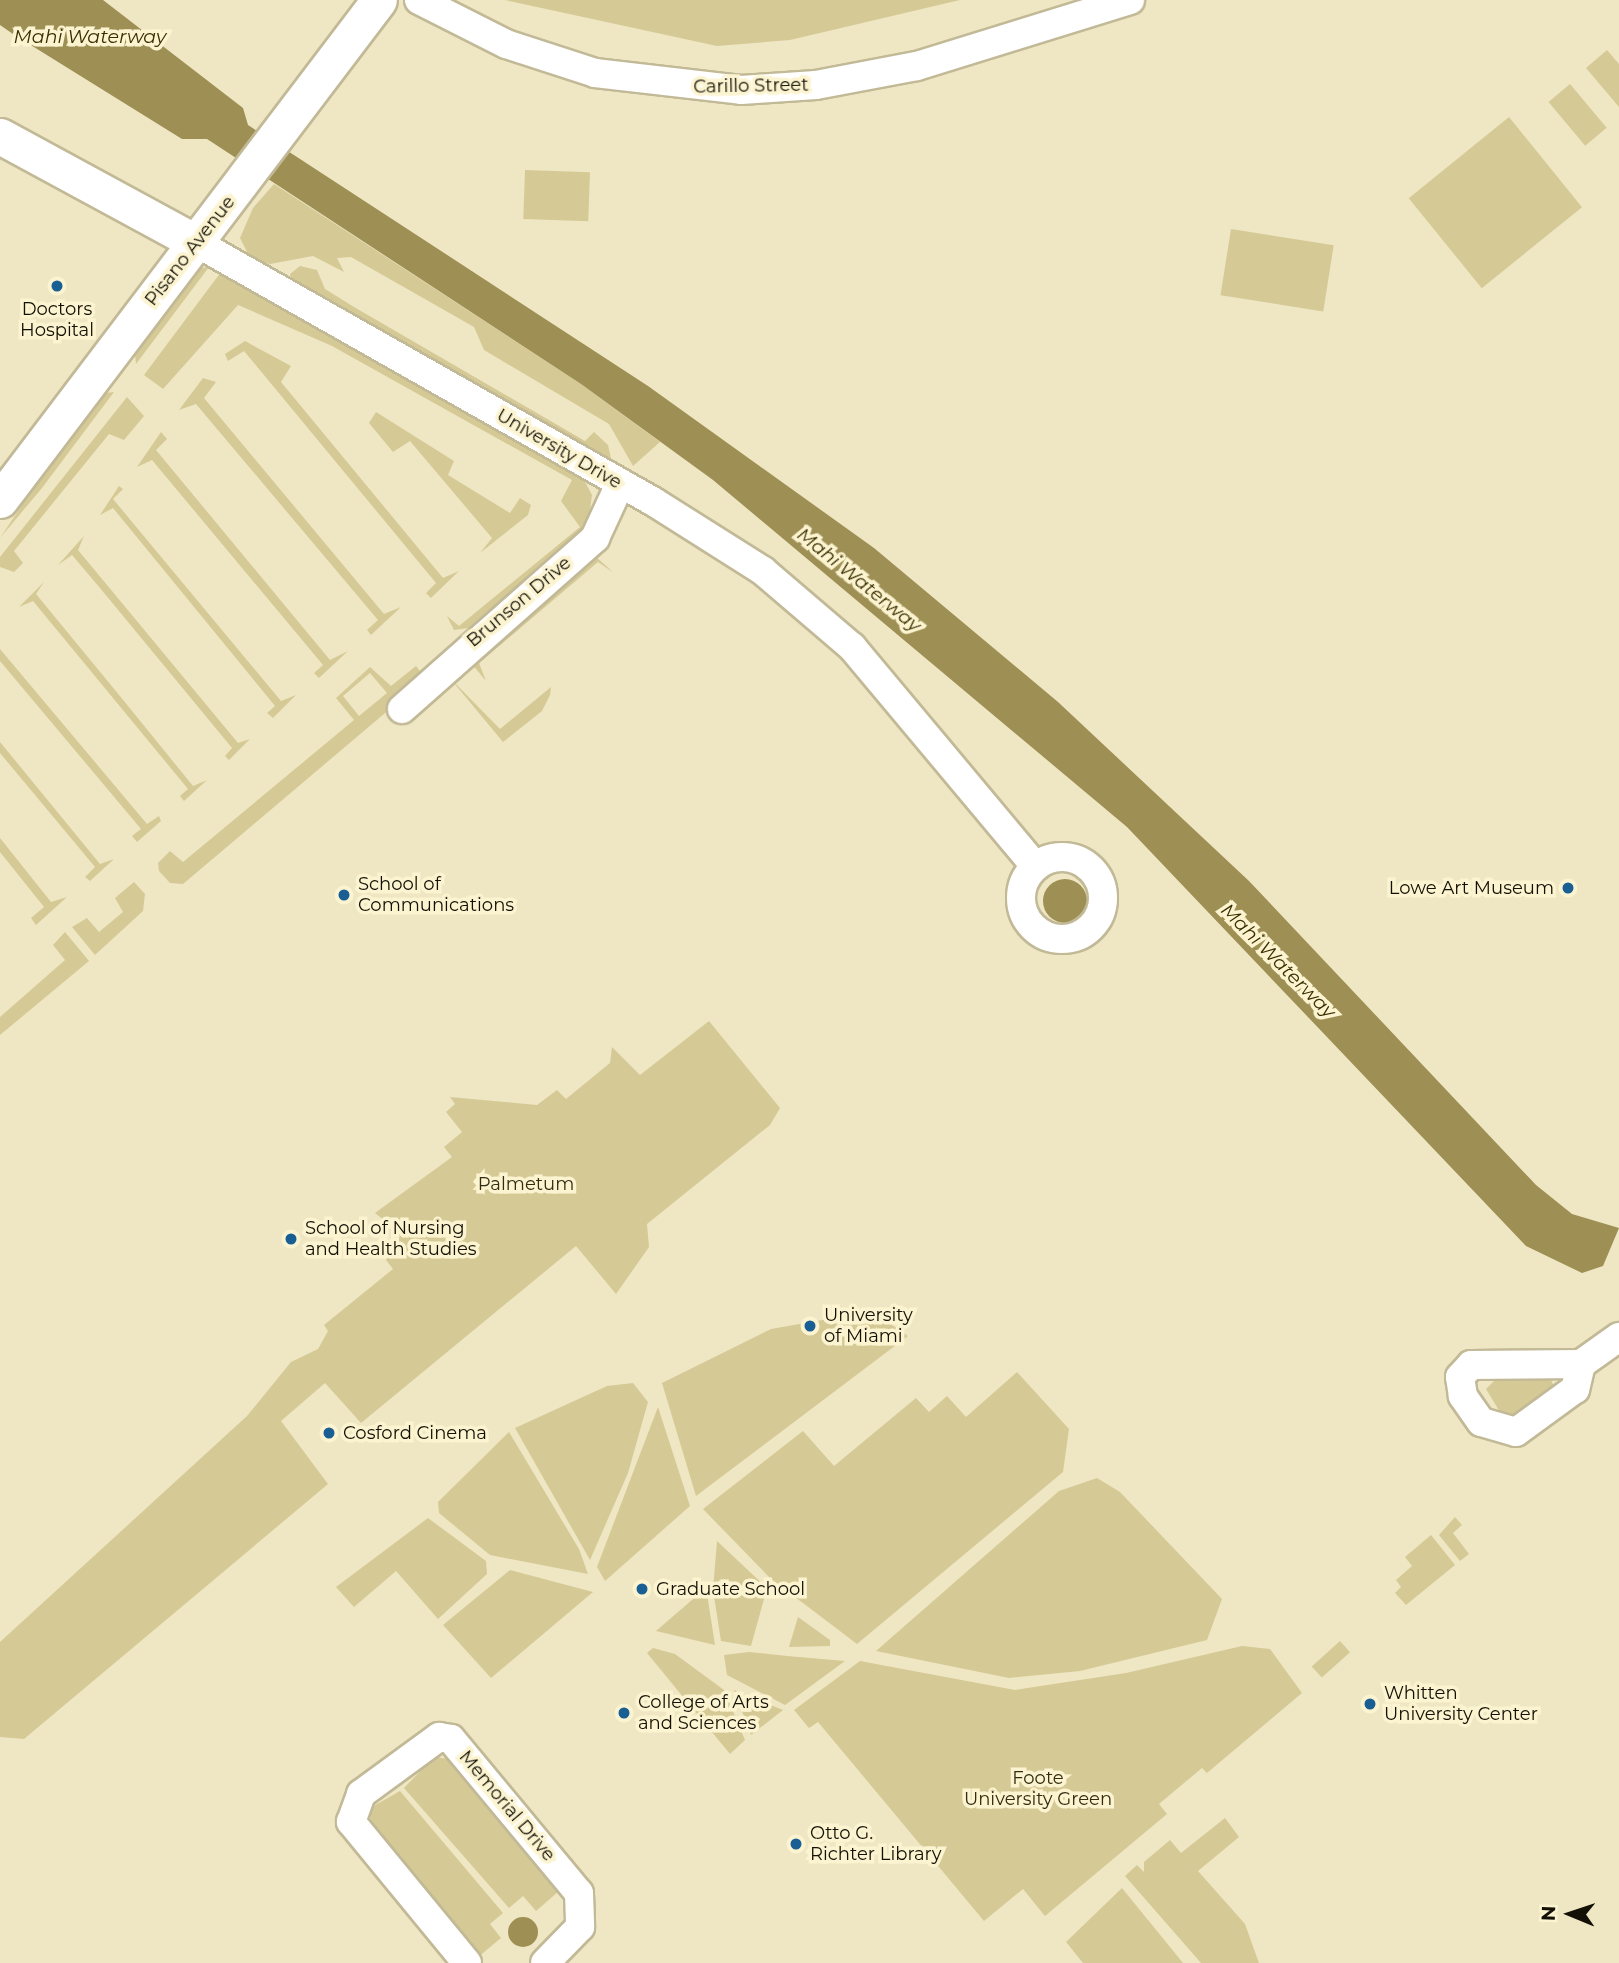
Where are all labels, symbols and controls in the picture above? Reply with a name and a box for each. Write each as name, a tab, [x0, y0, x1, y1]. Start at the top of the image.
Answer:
water label: Mahi Waterway	[14, 26, 166, 48]
street label: Carillo Street	[693, 74, 809, 98]
street label: Pisano Avenue	[140, 192, 240, 310]
marker: Doctors Hospital	[47, 276, 67, 296]
place label: Doctors Hospital	[20, 299, 94, 342]
street label: University Drive	[493, 405, 625, 493]
water label: Mahi Waterway	[792, 523, 926, 637]
street label: Brunson Drive	[463, 552, 575, 652]
place label: School of Communications	[358, 874, 514, 917]
place label: Lowe Art Museum	[1389, 877, 1554, 899]
marker: Lowe Art Museum	[1560, 880, 1576, 896]
marker: School of Communications	[336, 887, 352, 903]
water label: Mahi Waterway	[1216, 899, 1340, 1023]
park label: Palmetum	[478, 1173, 574, 1195]
place label: School of Nursing and Health Studies	[305, 1218, 477, 1260]
marker: School of Nursing and Health Studies	[283, 1231, 299, 1247]
place label: University of Miami	[824, 1305, 913, 1348]
marker: University of Miami	[802, 1318, 818, 1334]
place label: Cosford Cinema	[343, 1422, 487, 1444]
marker: Cosford Cinema	[321, 1425, 337, 1441]
place label: Graduate School	[656, 1578, 805, 1600]
marker: Graduate School	[634, 1581, 650, 1597]
place label: Whitten University Center	[1384, 1683, 1538, 1726]
place label: College of Arts and Sciences	[638, 1692, 769, 1734]
marker: Whitten University Center	[1362, 1696, 1378, 1712]
marker: College of Arts and Sciences	[616, 1705, 632, 1721]
street label: Memorial Drive	[454, 1746, 560, 1866]
park label: Foote University Green	[964, 1768, 1112, 1810]
place label: Otto G. Richter Library	[810, 1823, 941, 1866]
marker: Otto G. Richter Library	[788, 1836, 804, 1852]
north arrow	[1535, 1879, 1605, 1949]
text: N	[1537, 1905, 1560, 1921]

